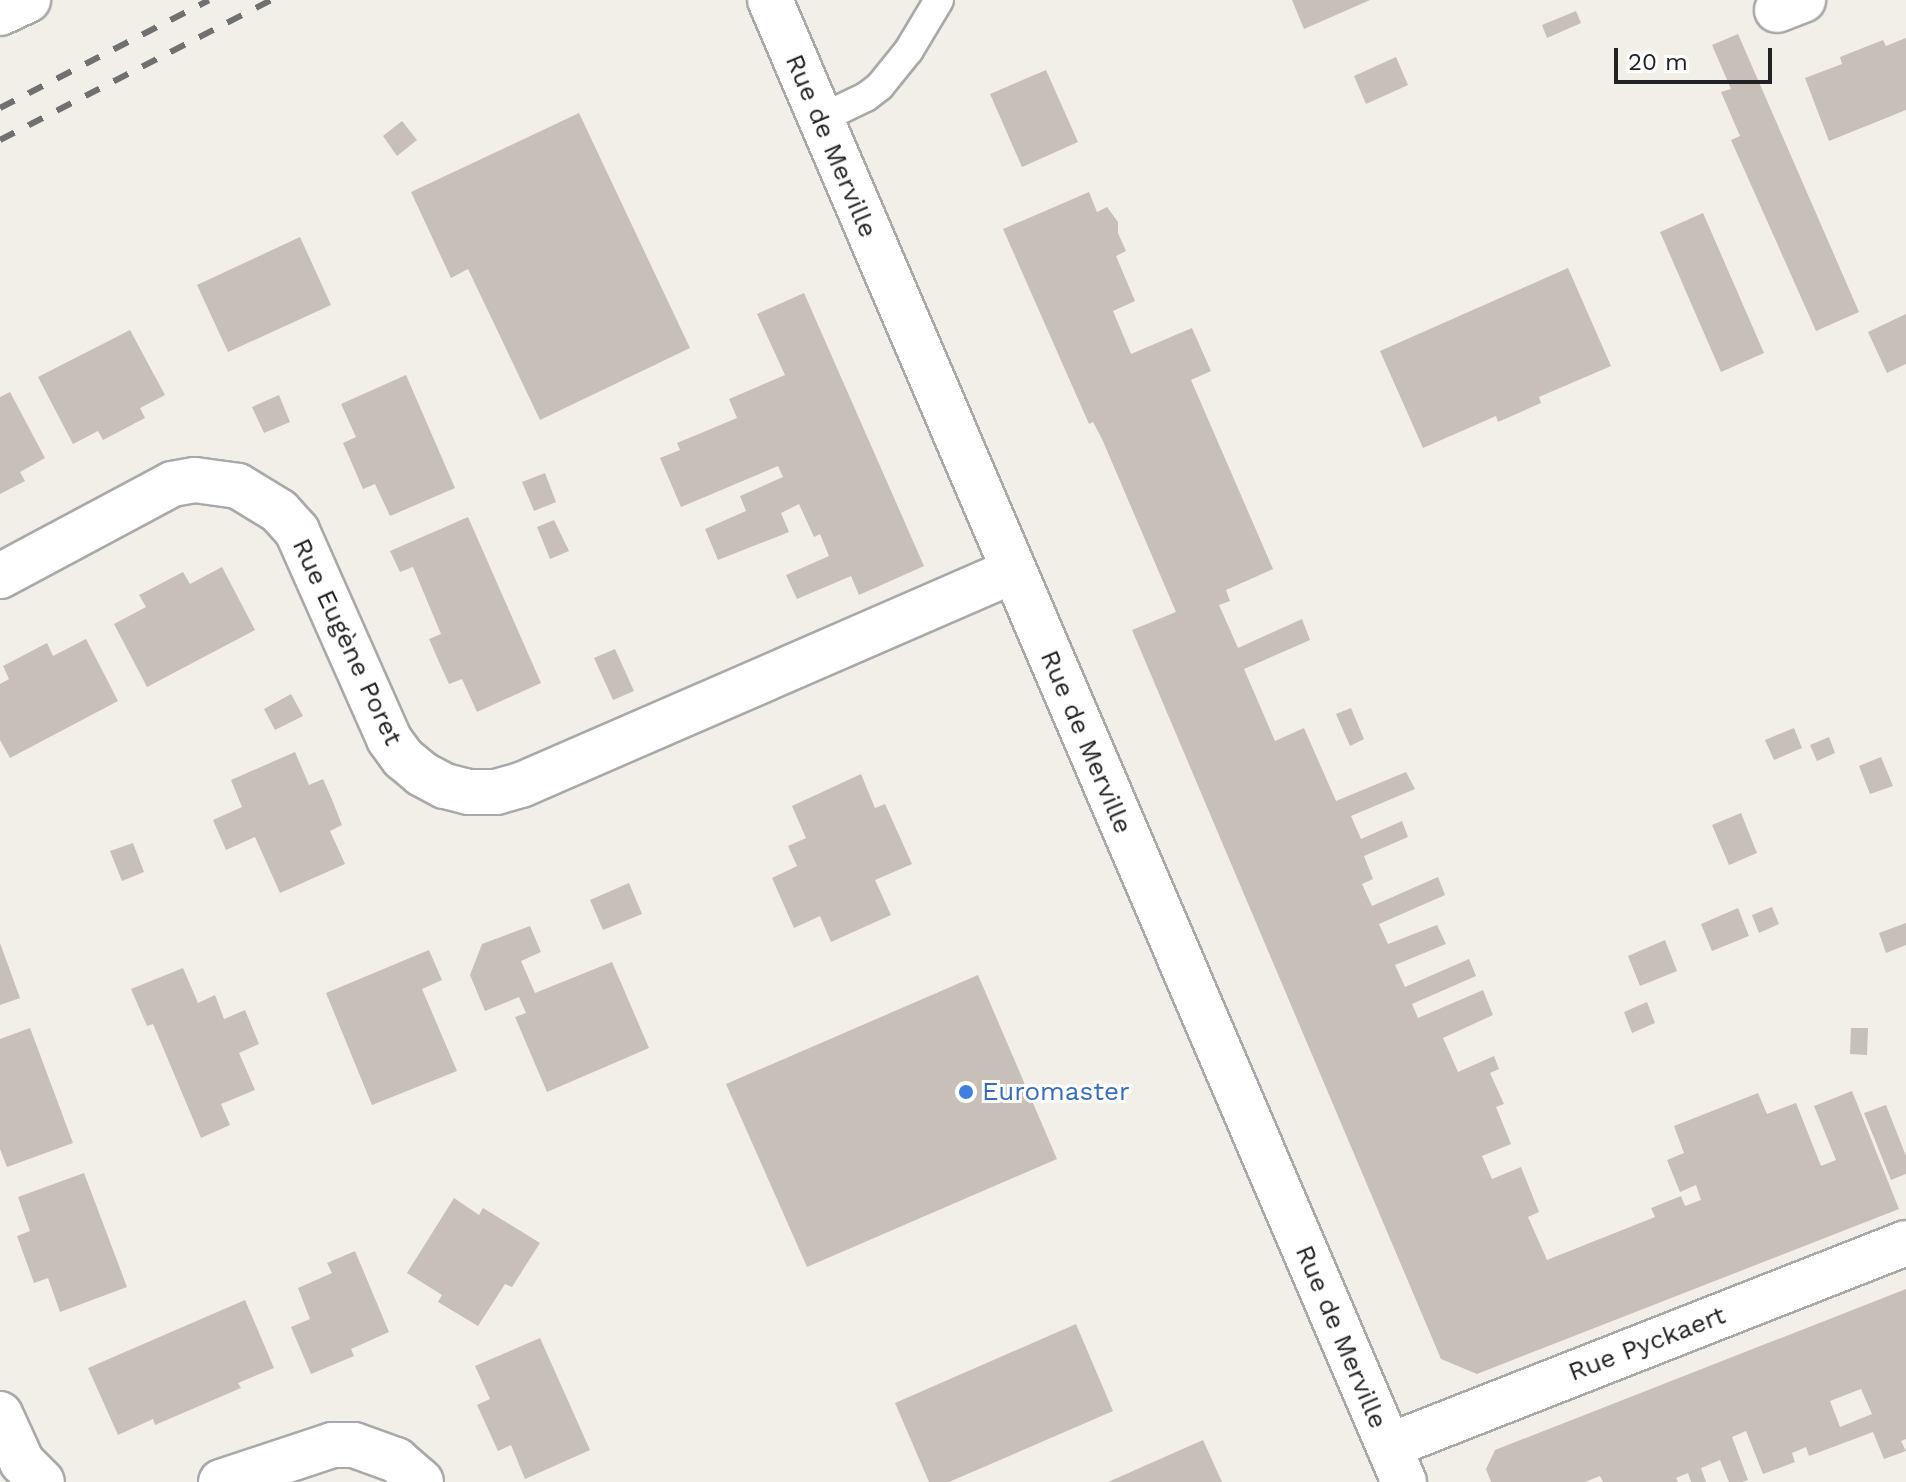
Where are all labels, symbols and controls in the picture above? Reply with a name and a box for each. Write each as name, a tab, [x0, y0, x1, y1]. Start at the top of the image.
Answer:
scale bar	[1618, 32, 1776, 82]
text: 20 m	[1628, 48, 1688, 76]
street label: Rue de Merville	[778, 50, 884, 242]
street label: Rue Eugène Poret	[285, 534, 409, 750]
street label: Rue de Merville	[1033, 646, 1139, 838]
place label: Euromaster	[982, 1076, 1130, 1108]
marker: Euromaster	[957, 1083, 975, 1101]
street label: Rue de Merville	[1288, 1241, 1394, 1433]
street label: Rue Pyckaert	[1564, 1300, 1730, 1388]

